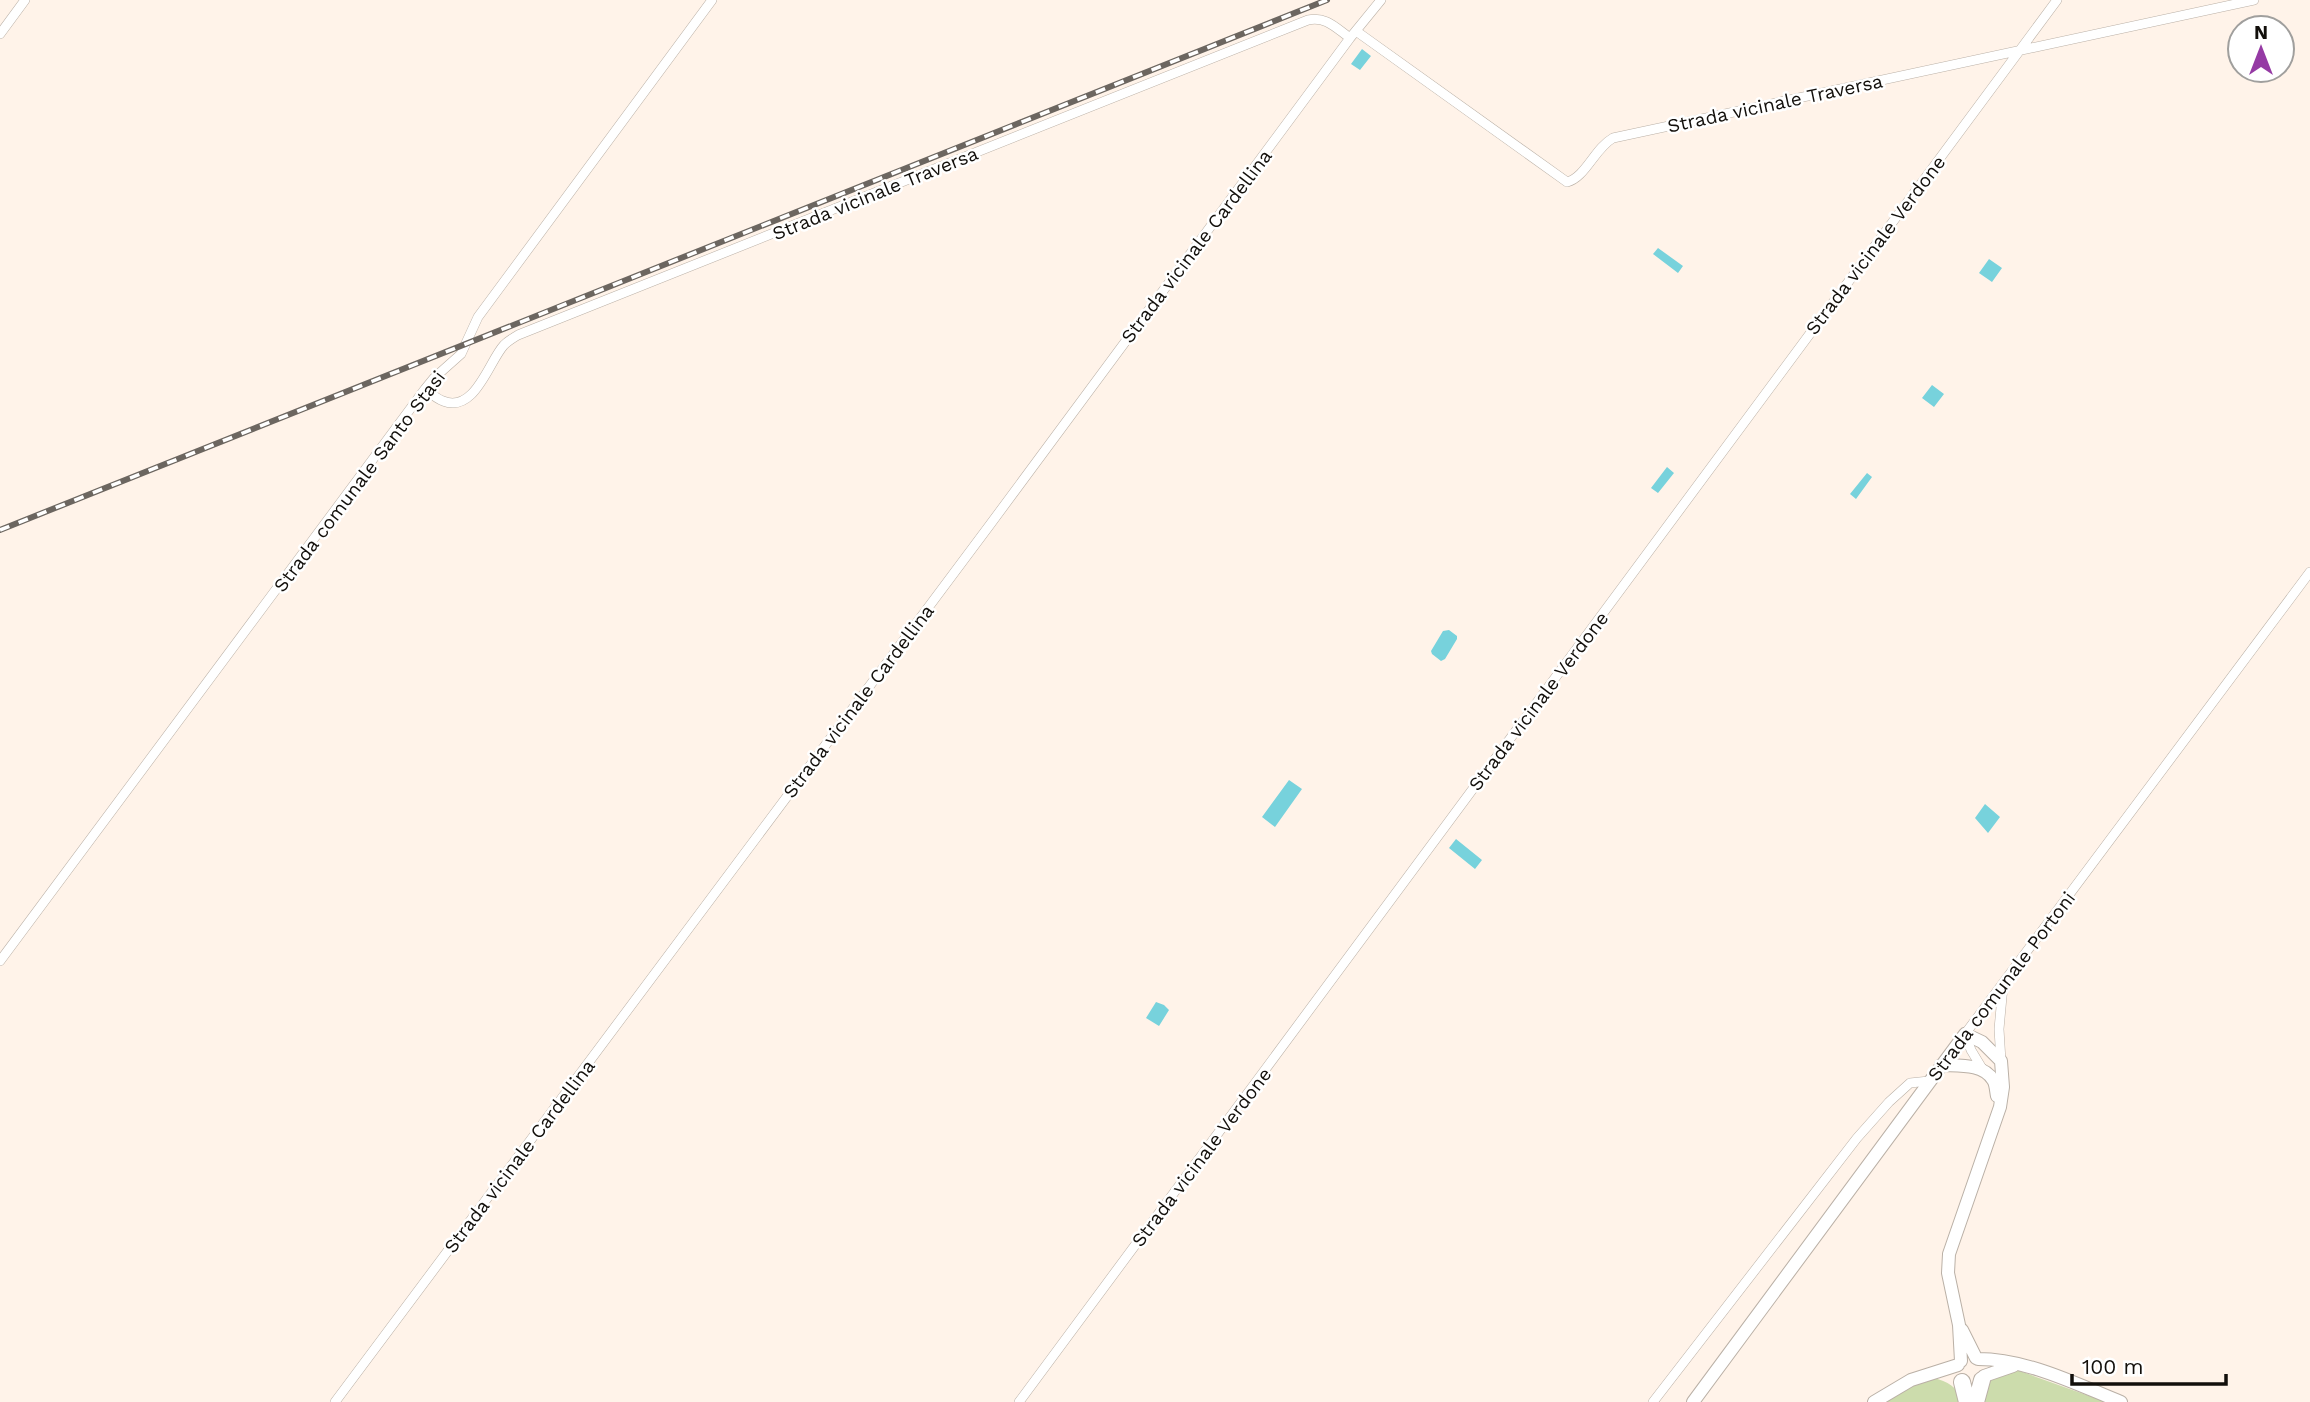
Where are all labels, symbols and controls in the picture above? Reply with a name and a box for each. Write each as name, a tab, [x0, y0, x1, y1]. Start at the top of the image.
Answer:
north arrow	[2226, 14, 2296, 84]
text: N	[2254, 21, 2268, 44]
street label: Strada vicinale Traversa	[1665, 69, 1885, 138]
street label: Strada vicinale Traversa	[769, 142, 982, 245]
street label: Strada vicinale Cardellina	[1116, 145, 1277, 348]
street label: Strada vicinale Verdone	[1801, 151, 1950, 339]
street label: Strada comunale Santo Stasi	[269, 366, 450, 596]
street label: Strada vicinale Cardellina	[778, 600, 939, 803]
street label: Strada vicinale Verdone	[1464, 607, 1613, 795]
street label: Strada comunale Portoni	[1923, 887, 2080, 1085]
street label: Strada vicinale Cardellina	[439, 1055, 600, 1258]
street label: Strada vicinale Verdone	[1127, 1063, 1276, 1251]
scale bar	[2072, 1342, 2226, 1386]
text: 100 m	[2082, 1354, 2144, 1379]

